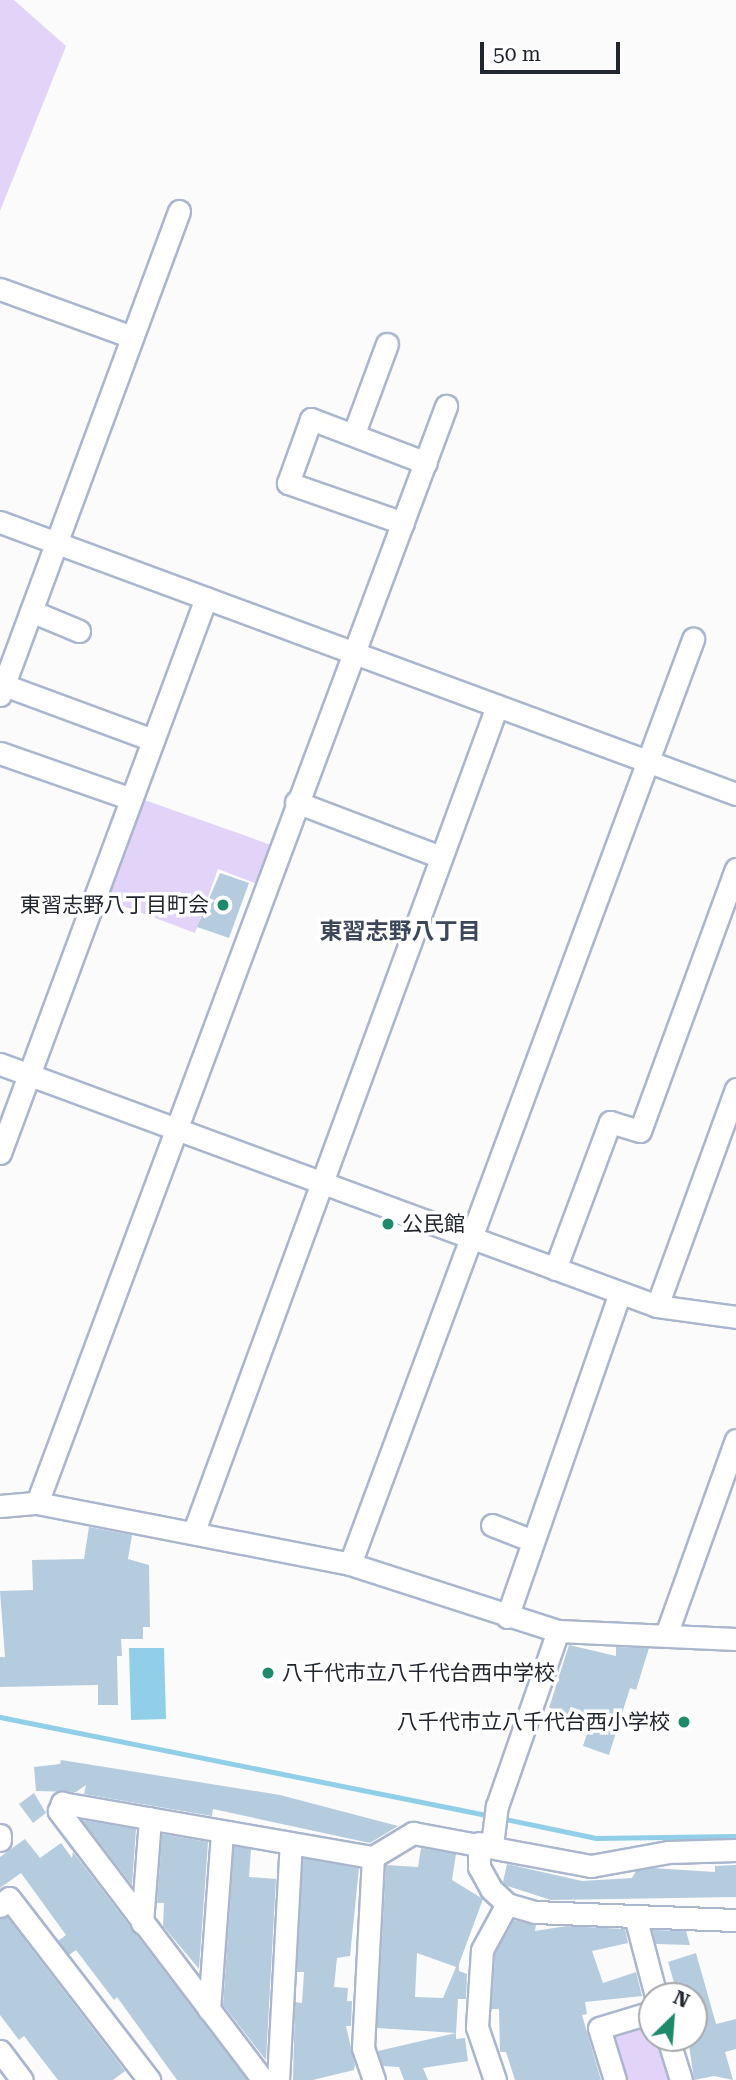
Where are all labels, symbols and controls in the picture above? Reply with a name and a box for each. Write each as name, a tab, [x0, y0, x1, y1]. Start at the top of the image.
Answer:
scale bar	[484, 28, 624, 72]
text: 50 m	[493, 42, 541, 66]
place label: 東習志野八丁目町会	[20, 892, 209, 918]
marker: 東習志野八丁目町会	[215, 897, 231, 913]
district label: 東習志野八丁目	[320, 918, 480, 946]
place label: 公民館	[402, 1211, 465, 1237]
marker: 公民館	[380, 1216, 396, 1232]
place label: 八千代市立八千代台西中学校	[282, 1660, 555, 1686]
marker: 八千代市立八千代台西中学校	[260, 1665, 276, 1681]
place label: 八千代市立八千代台西小学校	[397, 1709, 670, 1735]
marker: 八千代市立八千代台西小学校	[676, 1714, 692, 1730]
north arrow	[638, 1982, 708, 2052]
text: N	[670, 1986, 693, 2013]

